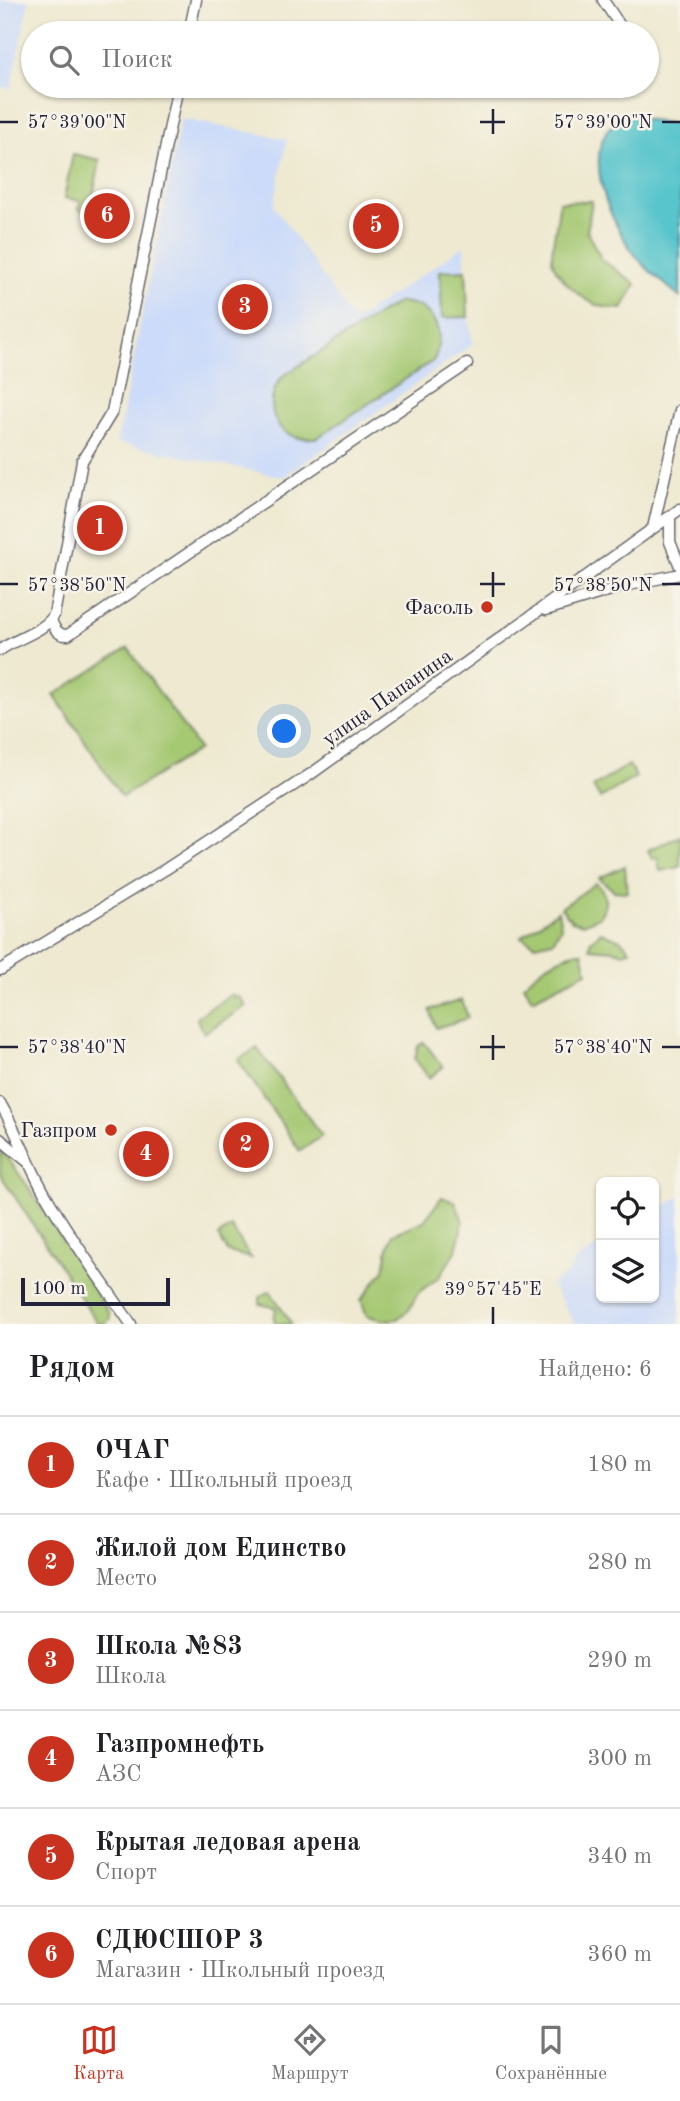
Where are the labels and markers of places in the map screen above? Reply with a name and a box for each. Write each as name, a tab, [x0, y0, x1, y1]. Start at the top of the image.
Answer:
pin: 6	[84, 190, 130, 242]
pin: 5	[353, 200, 399, 252]
pin: 3	[222, 281, 268, 333]
pin: 1	[77, 502, 123, 554]
place label: Фасоль	[405, 598, 473, 619]
marker: Фасоль	[479, 599, 495, 615]
pin: 2	[223, 1119, 269, 1171]
place label: Газпром	[20, 1121, 97, 1142]
marker: Газпром	[103, 1122, 119, 1138]
pin: 4	[123, 1128, 169, 1180]

